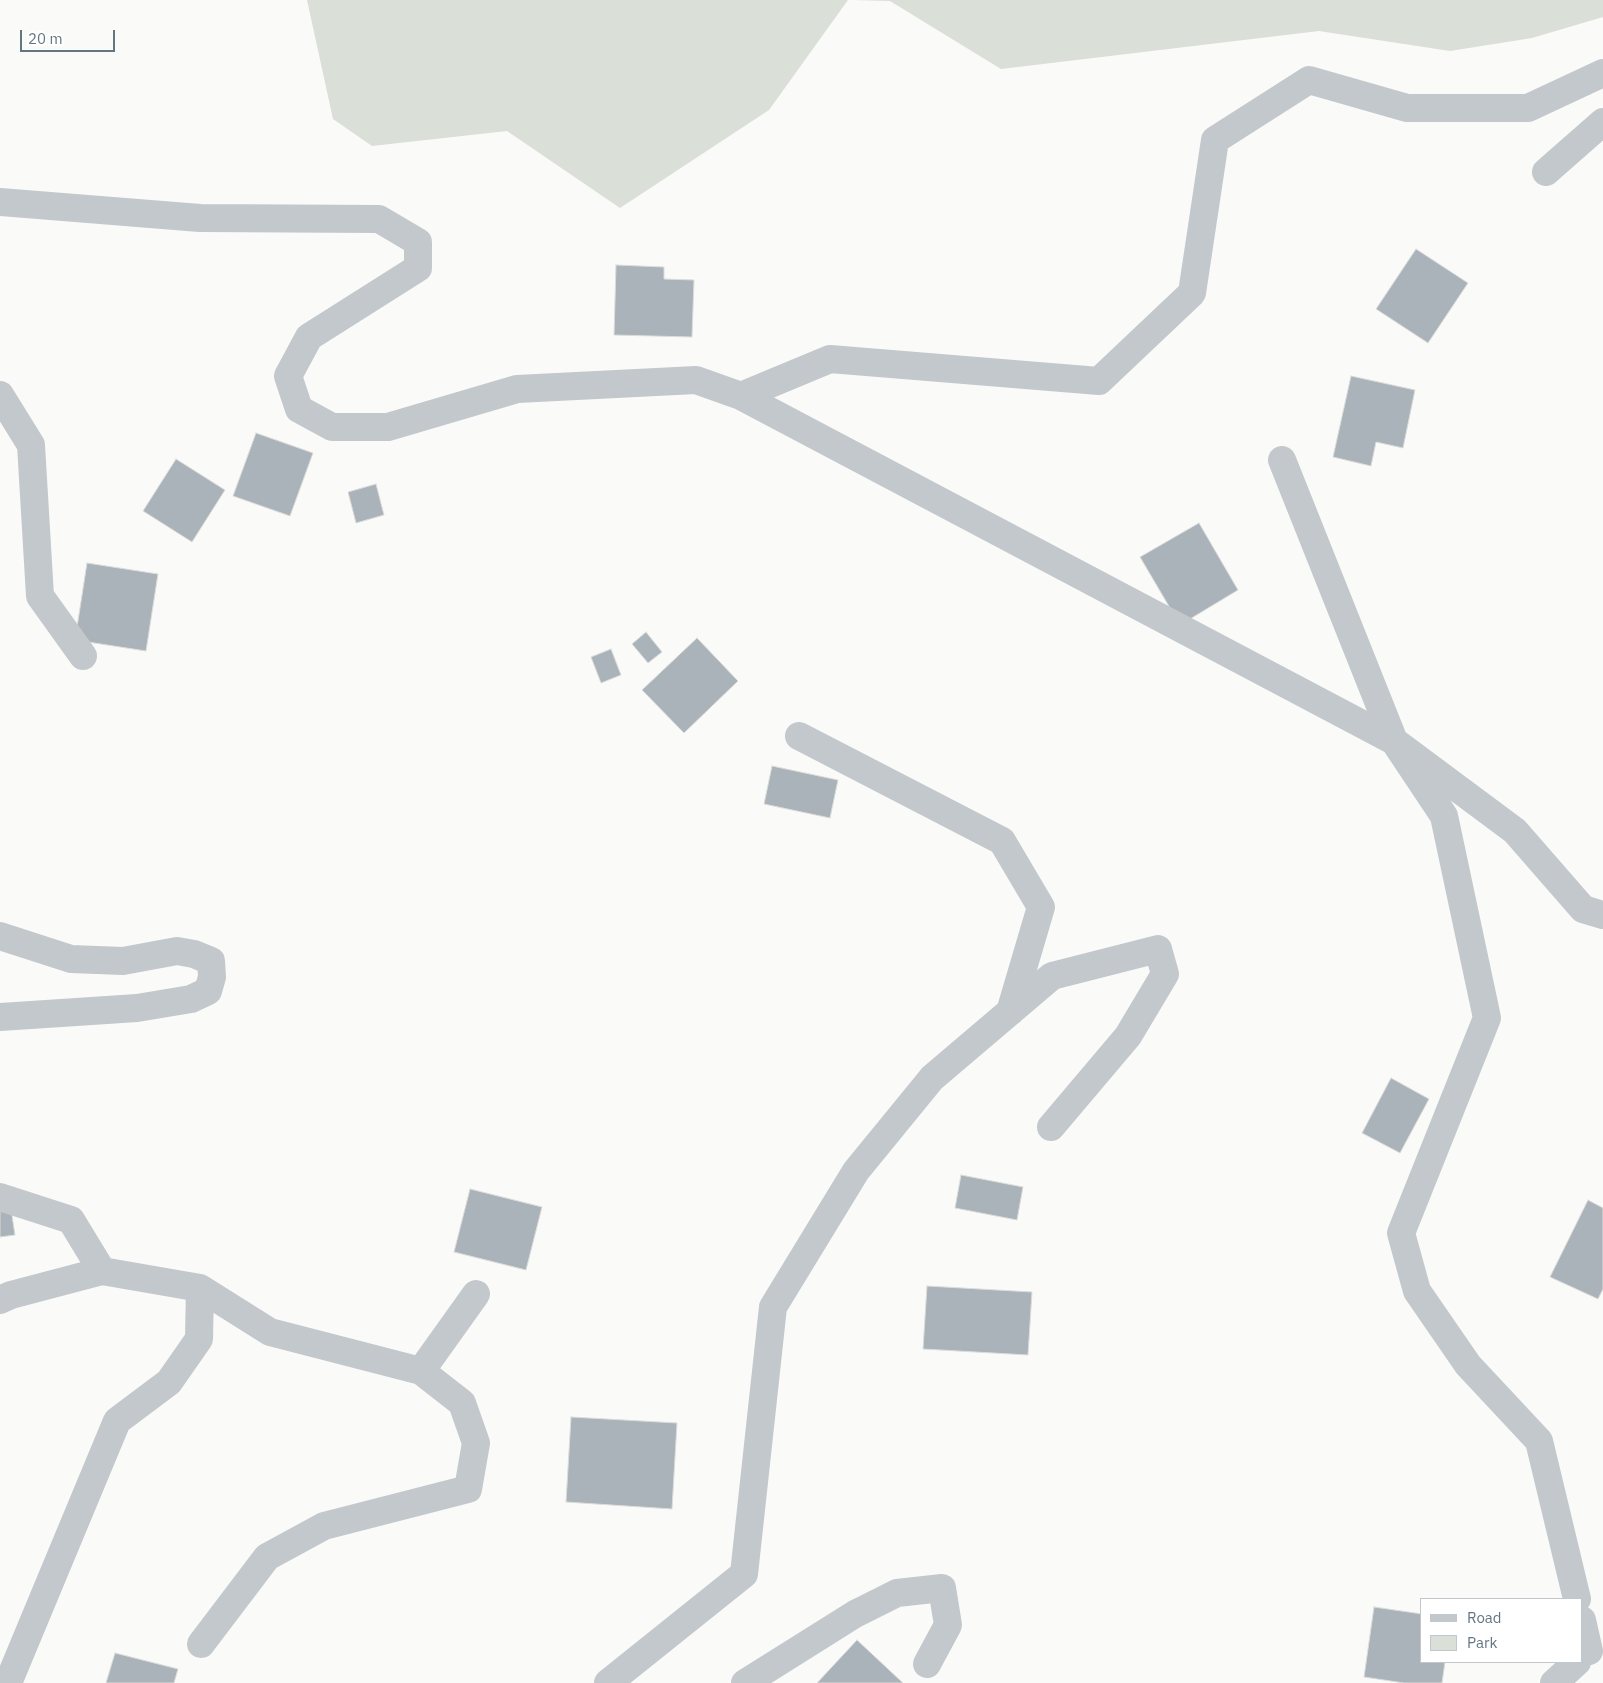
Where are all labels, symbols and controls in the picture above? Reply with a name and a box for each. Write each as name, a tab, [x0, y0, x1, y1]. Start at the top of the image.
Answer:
scale bar	[22, 20, 118, 52]
text: 20 m	[28, 29, 63, 48]
legend	[1420, 1598, 1583, 1663]
text: Road	[1467, 1608, 1502, 1627]
text: Park	[1467, 1633, 1497, 1652]

